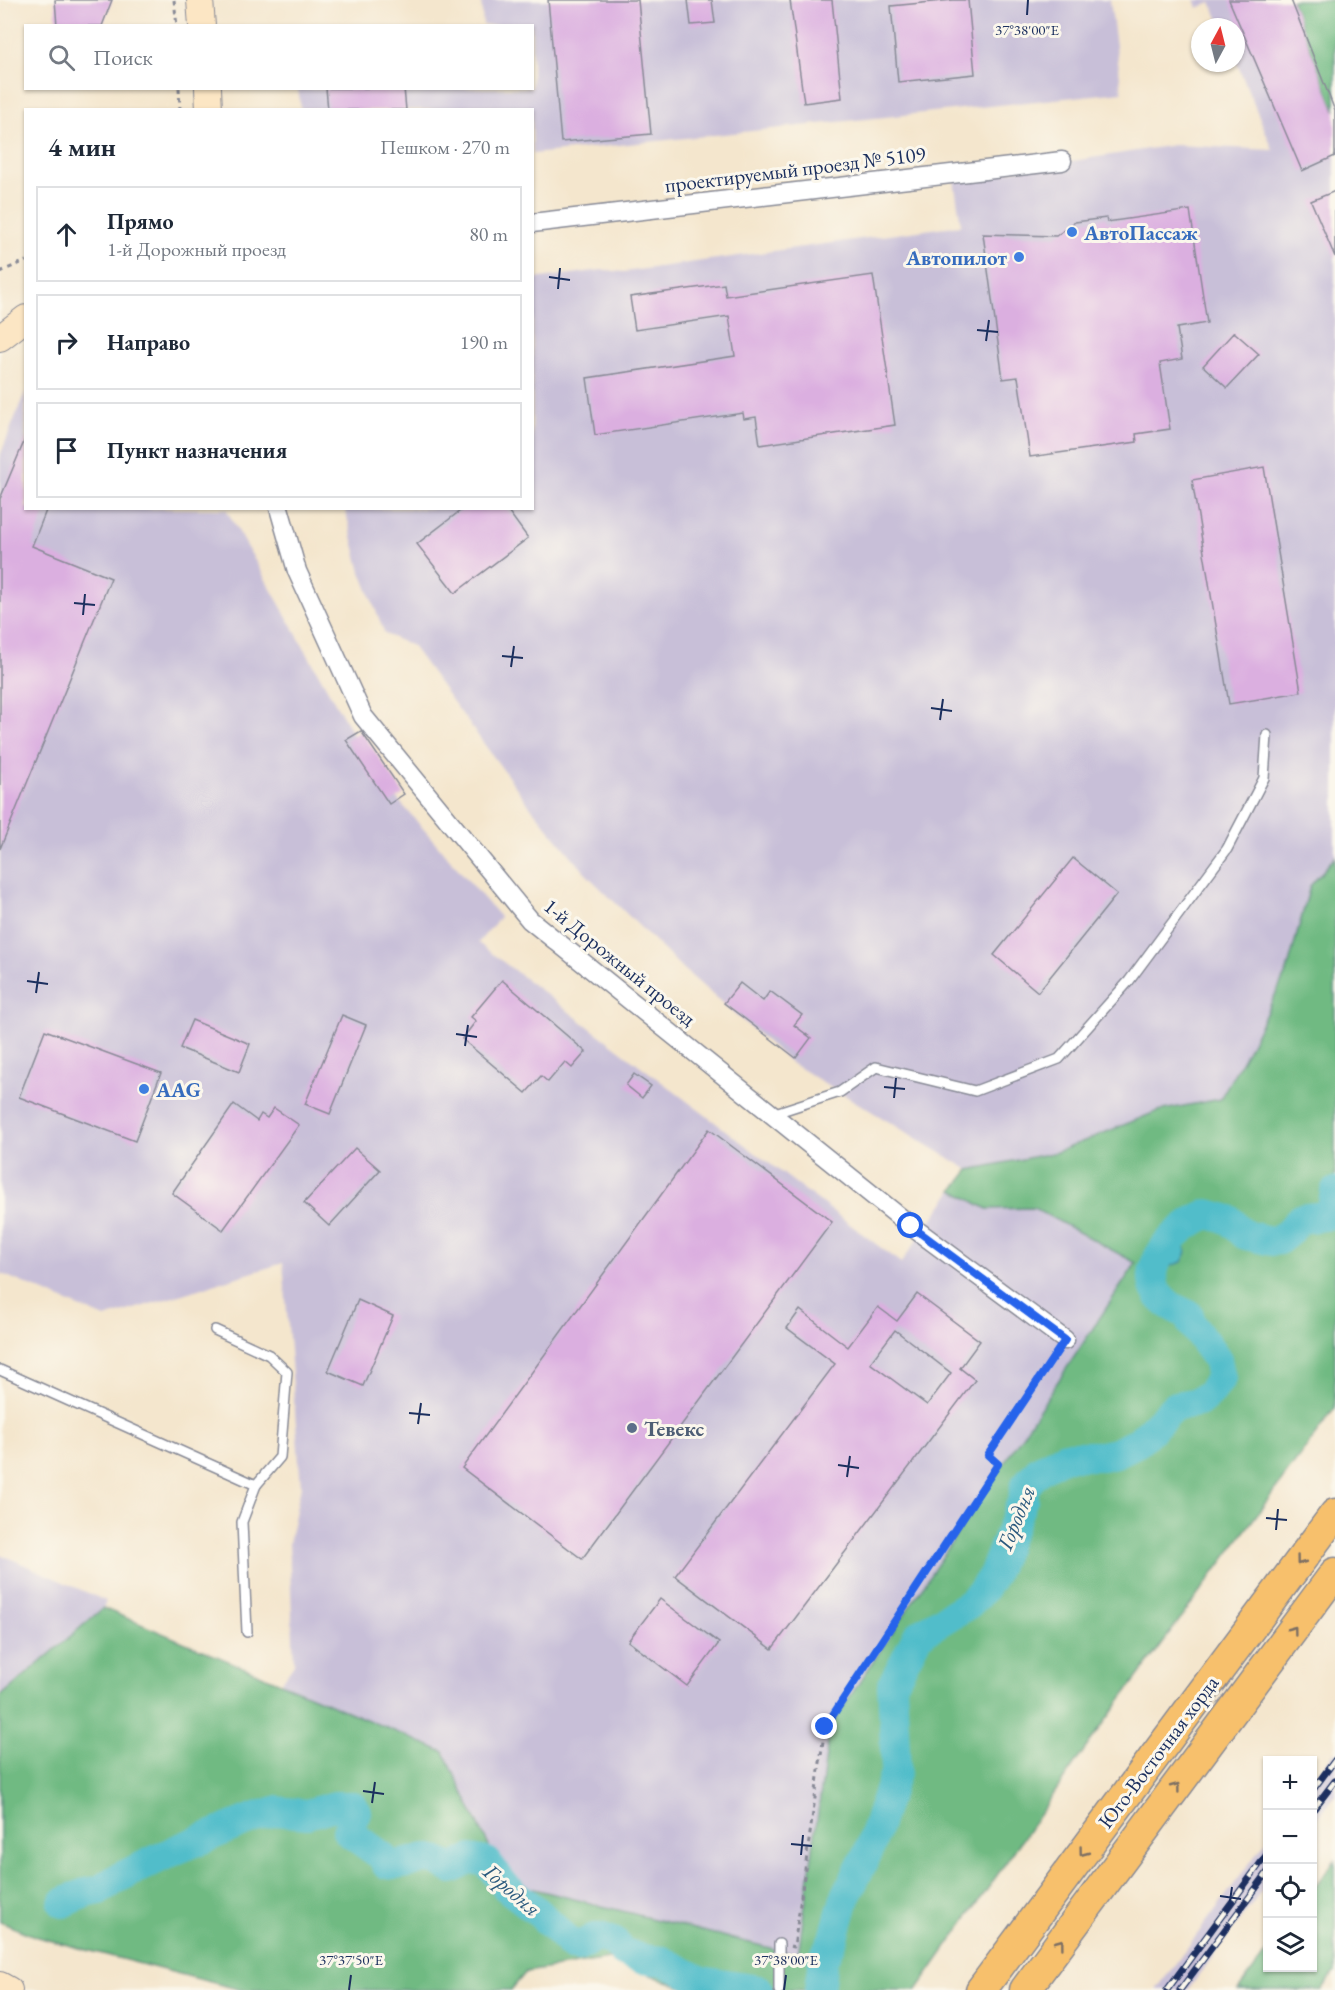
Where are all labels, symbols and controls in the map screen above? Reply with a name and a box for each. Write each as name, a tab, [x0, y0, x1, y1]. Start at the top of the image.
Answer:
north arrow	[1191, 18, 1245, 72]
text: 37°38'00"E	[995, 20, 1060, 39]
search box	[24, 24, 534, 90]
icon: search	[45, 41, 78, 74]
text: Поиск	[93, 43, 153, 72]
text: 4 мин	[48, 130, 116, 164]
text: Пешком · 270 m	[380, 134, 510, 160]
street label: проектируемый проезд № 5109	[663, 140, 927, 198]
text: Прямо	[107, 207, 174, 236]
icon: ahead	[50, 218, 83, 251]
place label: АвтоПассаж	[1083, 219, 1198, 246]
text: 80 m	[469, 221, 508, 247]
marker: АвтоПассаж	[1065, 225, 1079, 239]
text: 1-й Дорожный проезд	[107, 236, 286, 262]
place label: Автопилот	[905, 244, 1008, 271]
marker: Автопилот	[1012, 250, 1026, 264]
icon: right	[50, 326, 83, 359]
text: Направо	[107, 328, 190, 357]
text: 190 m	[460, 329, 508, 355]
icon: arrive	[50, 434, 83, 467]
text: Пункт назначения	[107, 436, 287, 465]
street label: 1-й Дорожный проезд	[538, 892, 702, 1032]
place label: AAG	[155, 1076, 201, 1103]
marker: AAG	[137, 1082, 151, 1096]
route start	[897, 1212, 923, 1238]
place label: Тевекс	[644, 1415, 704, 1442]
marker: Тевекс	[625, 1421, 639, 1435]
water label: Городня	[990, 1482, 1042, 1555]
one-way arrow	[1296, 1555, 1307, 1566]
one-way arrow	[1286, 1626, 1297, 1637]
street label: Юго-Восточная хорда	[1092, 1670, 1225, 1834]
route end	[811, 1713, 837, 1739]
map controls	[1263, 1756, 1317, 1972]
button: +	[1263, 1756, 1317, 1810]
one-way arrow	[1169, 1782, 1180, 1793]
button: −	[1263, 1810, 1317, 1864]
one-way arrow	[1080, 1846, 1091, 1857]
water label: Городня	[477, 1856, 547, 1923]
button: locate	[1263, 1864, 1317, 1918]
button: layers	[1263, 1918, 1317, 1972]
one-way arrow	[1053, 1939, 1064, 1950]
text: 37°37'50"E	[319, 1950, 384, 1969]
text: 37°38'00"E	[754, 1950, 819, 1969]

